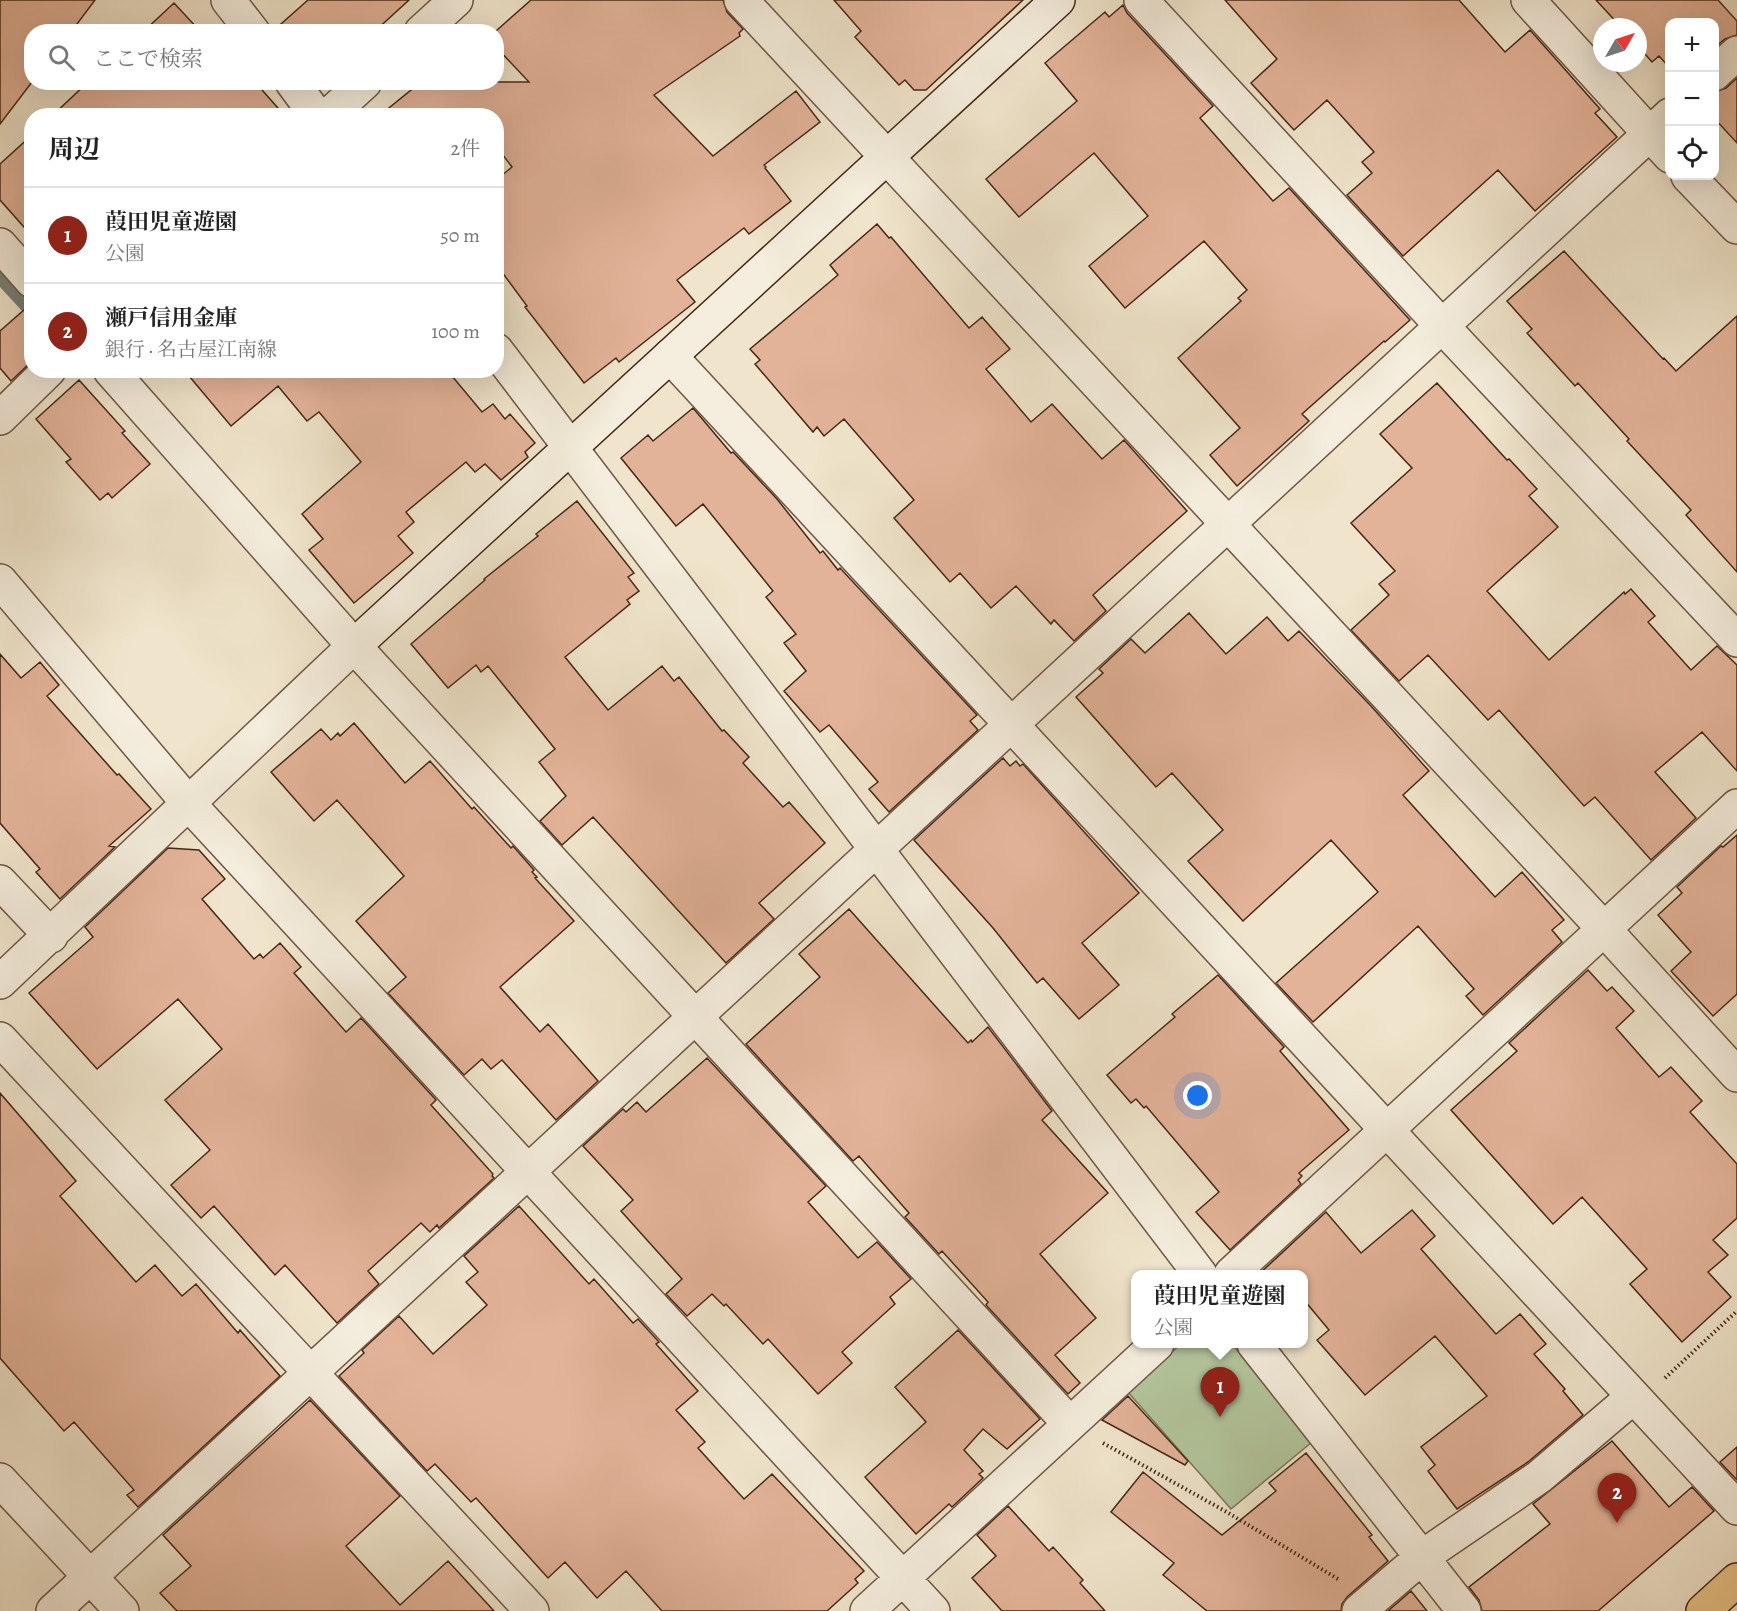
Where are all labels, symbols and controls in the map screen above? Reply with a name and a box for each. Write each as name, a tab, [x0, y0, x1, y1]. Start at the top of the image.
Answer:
north arrow	[1593, 18, 1647, 72]
map controls	[1665, 18, 1719, 180]
button: +	[1665, 18, 1719, 72]
search box	[24, 24, 504, 90]
icon: search	[45, 41, 78, 74]
text: ここで検索	[93, 44, 203, 74]
button: −	[1665, 72, 1719, 126]
button: locate	[1665, 126, 1719, 180]
text: 周辺	[48, 132, 100, 167]
text: 2件	[451, 135, 480, 162]
text: 葭田児童遊園	[105, 207, 237, 237]
text: 1	[64, 222, 71, 249]
text: 50 m	[440, 222, 480, 249]
text: 公園	[105, 240, 145, 267]
text: 瀬戸信用金庫	[105, 303, 237, 333]
text: 2	[63, 318, 72, 345]
text: 100 m	[431, 318, 480, 345]
text: 銀行 · 名古屋江南線	[105, 336, 277, 363]
your location	[1183, 1081, 1212, 1110]
popup	[1131, 1270, 1308, 1348]
text: 葭田児童遊園	[1153, 1281, 1286, 1311]
text: 公園	[1153, 1314, 1193, 1341]
pin: 1	[1200, 1368, 1240, 1417]
pin: 2	[1598, 1474, 1636, 1523]

